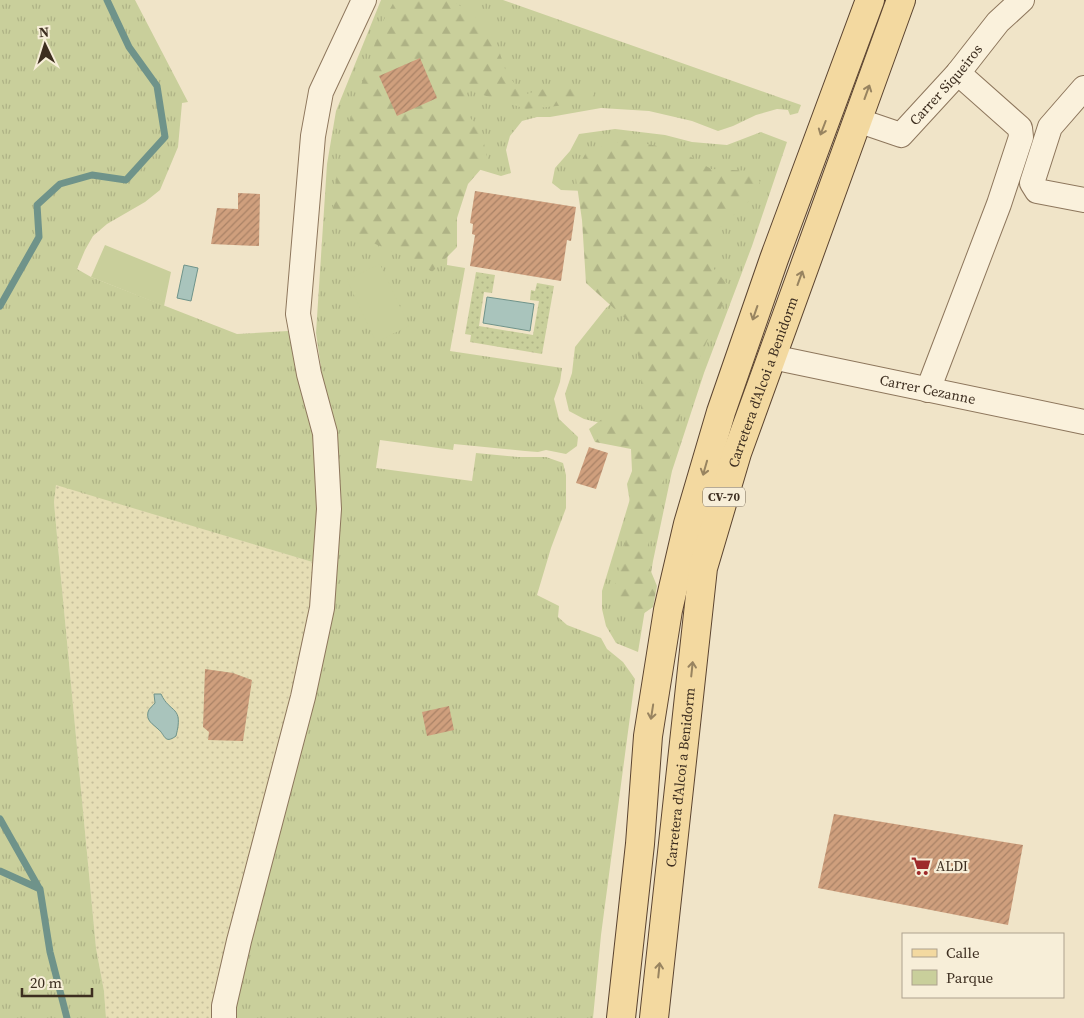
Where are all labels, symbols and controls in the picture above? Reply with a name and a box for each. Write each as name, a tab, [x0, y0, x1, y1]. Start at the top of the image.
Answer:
north arrow	[20, 20, 70, 70]
text: N	[38, 22, 50, 42]
street label: Carrer Siqueiros	[905, 40, 987, 130]
one-way arrow	[863, 85, 872, 100]
one-way arrow	[818, 120, 827, 135]
one-way arrow	[796, 271, 805, 286]
street label: Carretera d'Alcoi a Benidorm	[723, 294, 803, 470]
one-way arrow	[750, 305, 759, 321]
street label: Carrer Cezanne	[878, 370, 977, 409]
one-way arrow	[699, 459, 709, 475]
road number: CV-70	[703, 488, 745, 507]
one-way arrow	[687, 661, 697, 677]
street label: Carretera d'Alcoi a Benidorm	[660, 686, 700, 868]
one-way arrow	[647, 704, 657, 720]
supermarket icon: ALDI	[910, 855, 932, 877]
place label: ALDI	[936, 856, 968, 876]
legend	[902, 933, 1064, 998]
text: Calle	[946, 942, 980, 963]
one-way arrow	[654, 962, 664, 978]
scale bar	[22, 966, 92, 998]
text: Parque	[946, 967, 994, 988]
text: 20 m	[30, 972, 62, 993]

